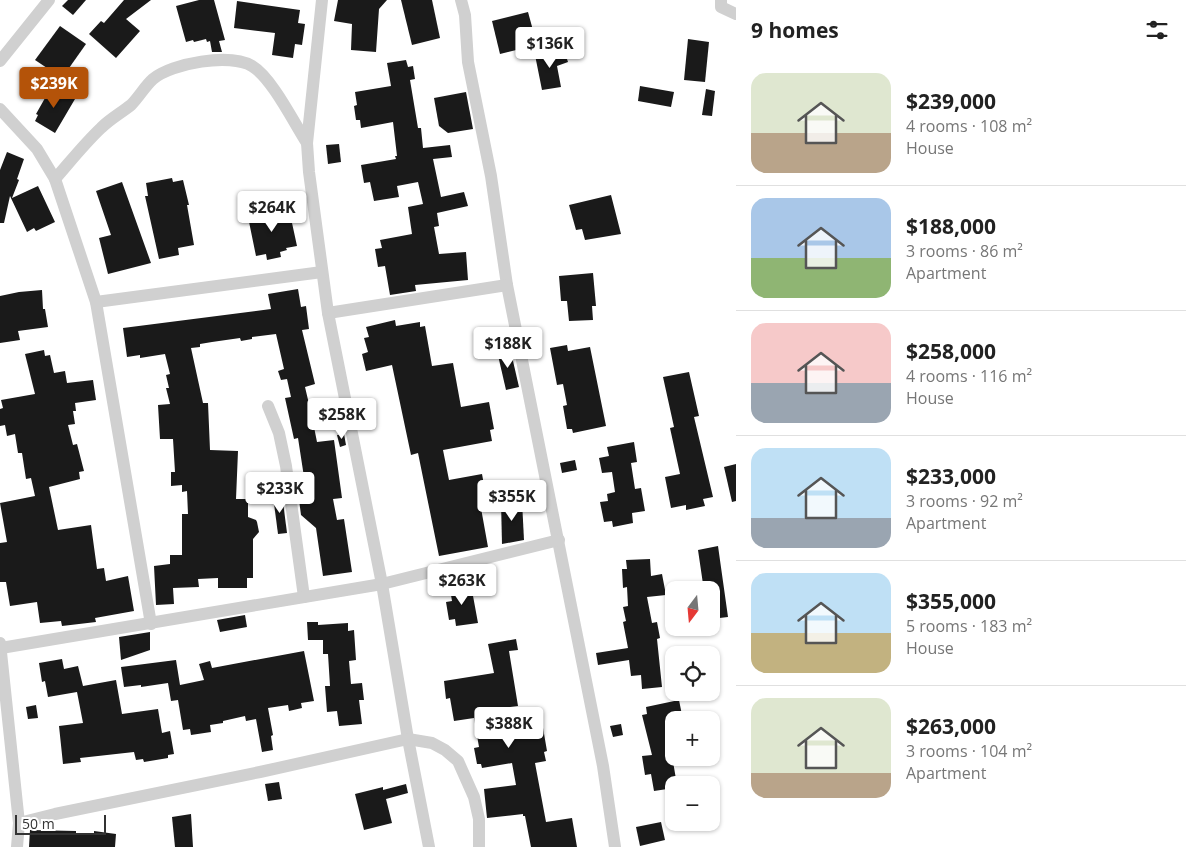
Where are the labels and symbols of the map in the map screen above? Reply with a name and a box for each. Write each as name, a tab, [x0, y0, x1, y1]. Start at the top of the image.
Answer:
pin: $136K	[515, 27, 585, 69]
pin: $239K	[19, 66, 89, 109]
pin: $264K	[237, 190, 307, 233]
pin: $188K	[473, 326, 543, 369]
pin: $258K	[307, 398, 377, 440]
pin: $233K	[245, 472, 315, 514]
pin: $355K	[477, 480, 547, 522]
pin: $263K	[427, 564, 497, 606]
north arrow	[665, 581, 720, 636]
pin: $388K	[474, 706, 544, 749]
scale bar	[15, 812, 106, 835]

